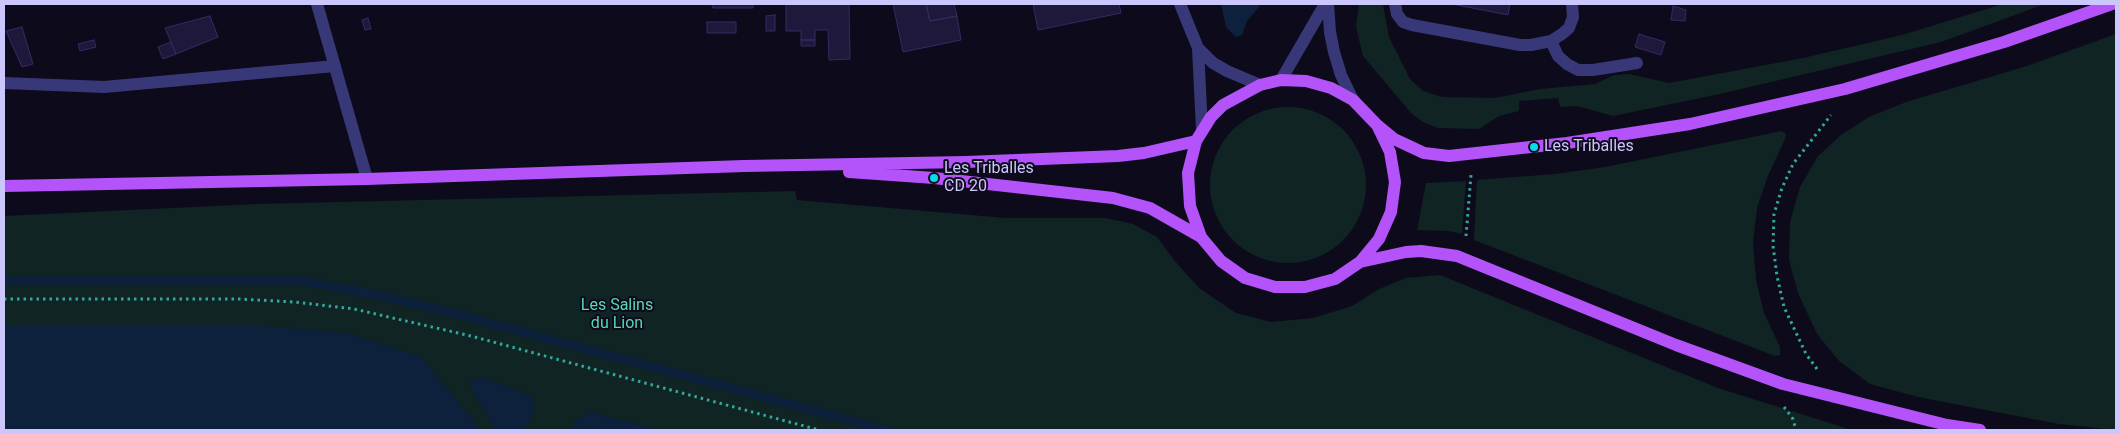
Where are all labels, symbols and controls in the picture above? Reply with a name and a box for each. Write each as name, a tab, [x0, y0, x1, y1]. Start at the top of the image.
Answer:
place label: Les Triballes	[1544, 137, 1634, 157]
marker: Les Triballes	[1528, 141, 1540, 153]
place label: Les Triballes CD 20	[944, 159, 1034, 197]
marker: Les Triballes CD 20	[928, 172, 940, 184]
park label: Les Salins du Lion	[581, 296, 653, 334]

